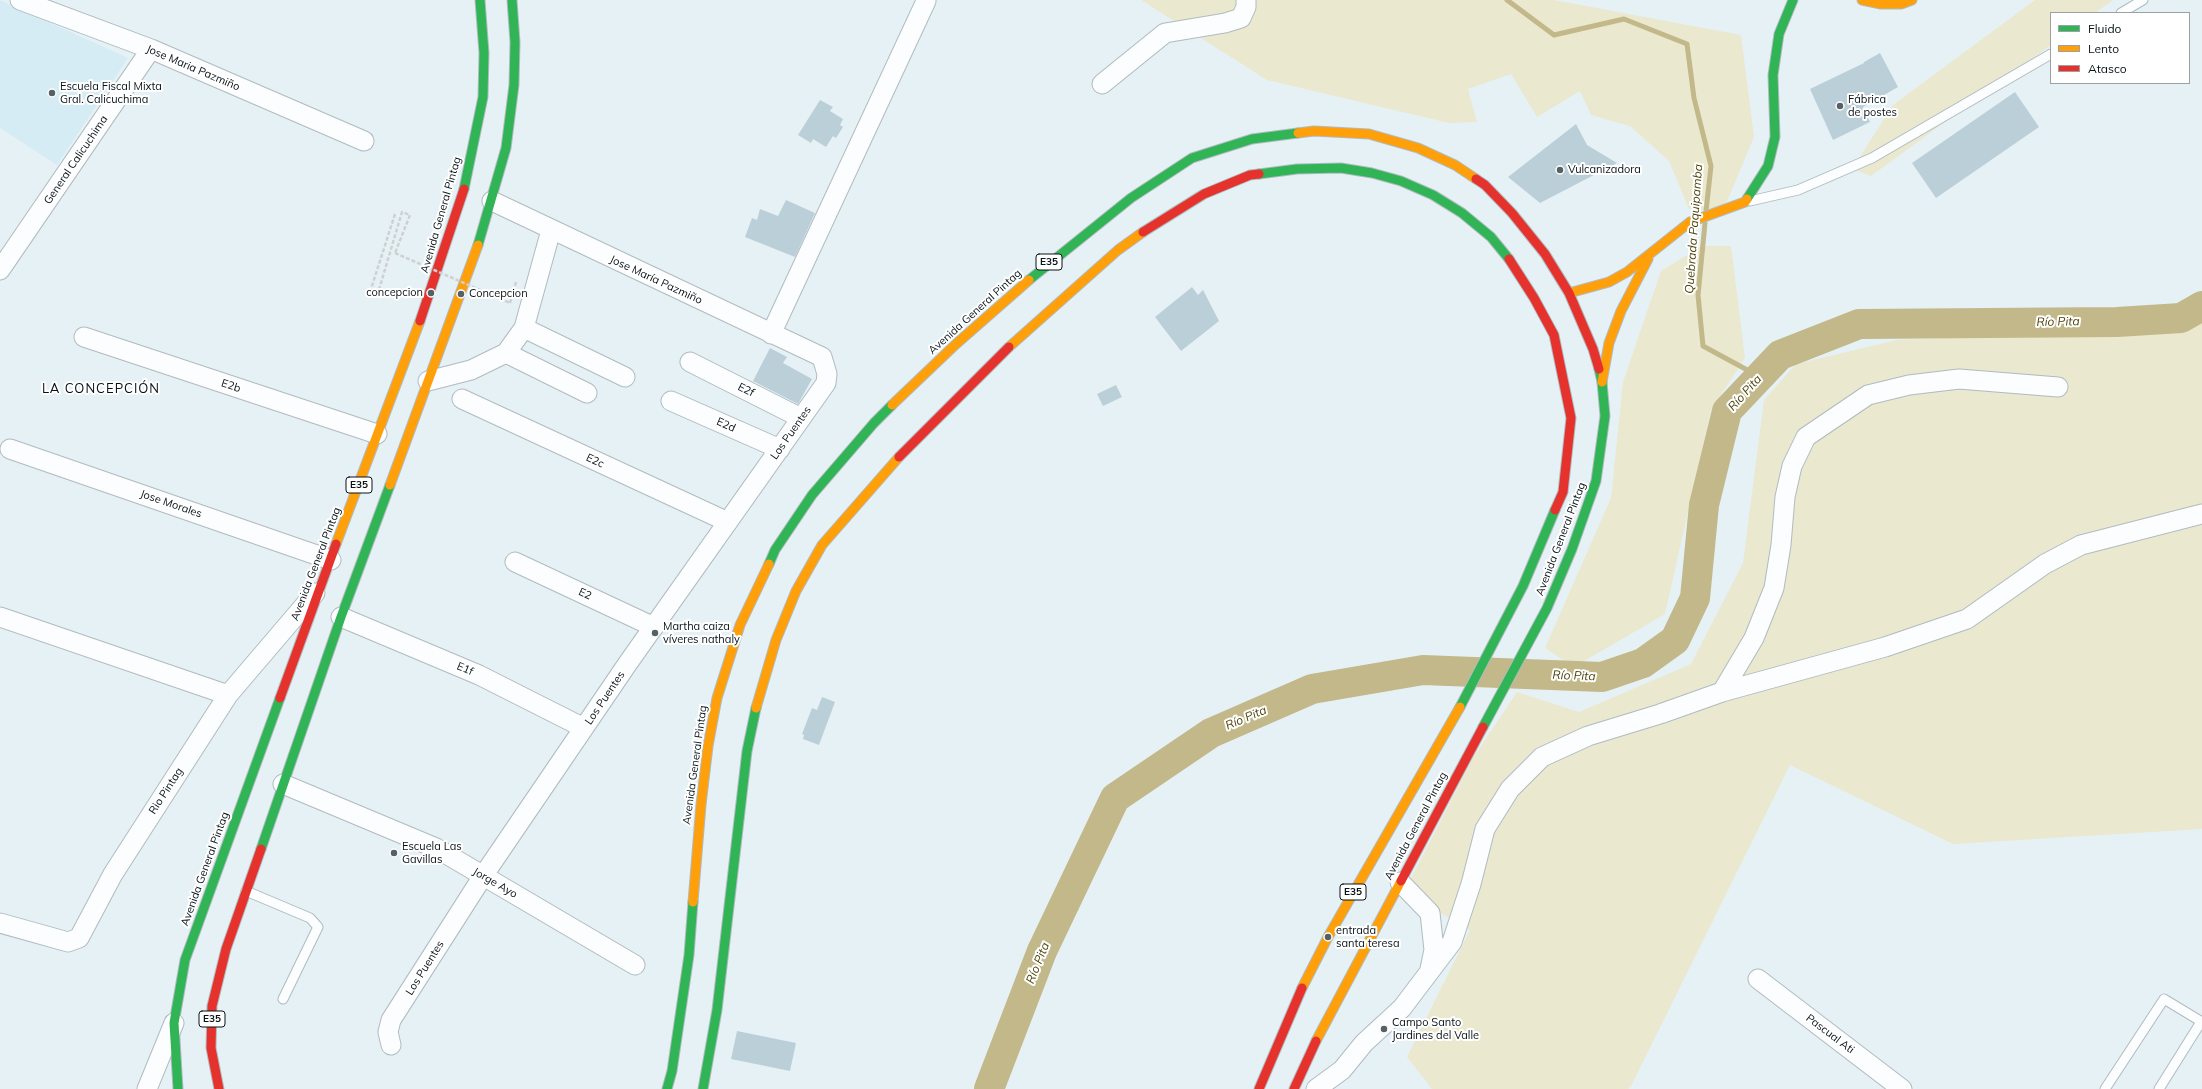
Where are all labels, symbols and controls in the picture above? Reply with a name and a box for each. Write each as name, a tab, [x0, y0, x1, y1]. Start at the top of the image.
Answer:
legend	[2050, 12, 2190, 84]
text: Fluido	[2088, 21, 2121, 36]
text: Lento	[2088, 41, 2119, 56]
street label: Jose Maria Pazmiño	[144, 42, 242, 94]
text: Atasco	[2088, 61, 2127, 76]
place label: Escuela Fiscal Mixta Gral. Calicuchima	[60, 80, 162, 106]
marker: Escuela Fiscal Mixta Gral. Calicuchima	[47, 88, 57, 98]
place label: Fábrica de postes	[1848, 93, 1897, 119]
marker: Fábrica de postes	[1835, 101, 1845, 111]
street label: General Calicuchima	[41, 113, 111, 207]
street label: Avenida General Pintag	[418, 155, 464, 275]
place label: Vulcanizadora	[1568, 163, 1641, 177]
water label: Quebrada Paquipamba	[1682, 164, 1706, 294]
marker: Vulcanizadora	[1555, 165, 1565, 175]
street label: Jose María Pazmiño	[608, 253, 704, 307]
road number: E35	[1036, 254, 1062, 270]
street label: Avenida General Pintag	[926, 267, 1024, 357]
place label: concepcion	[366, 286, 423, 300]
place label: Concepcion	[469, 287, 528, 301]
marker: concepcion	[426, 288, 436, 298]
marker: Concepcion	[456, 289, 466, 299]
water label: Río Pita	[2036, 314, 2080, 330]
water label: Río Pita	[1725, 372, 1765, 414]
street label: E2b	[220, 377, 242, 395]
street label: E2f	[736, 380, 756, 400]
district label: LA CONCEPCIÓN	[42, 381, 160, 397]
street label: Los Puentes	[768, 404, 814, 462]
street label: E2d	[714, 415, 738, 435]
street label: E2c	[584, 451, 606, 471]
road number: E35	[346, 477, 372, 493]
street label: Avenida General Pintag	[1533, 480, 1589, 598]
street label: Jose Morales	[138, 487, 204, 521]
street label: Avenida General Pintag	[288, 505, 344, 623]
street label: E2	[576, 585, 594, 603]
place label: Martha caiza víveres nathaly	[663, 620, 740, 646]
marker: Martha caiza víveres nathaly	[650, 628, 660, 638]
street label: E1f	[455, 660, 475, 678]
water label: Río Pita	[1552, 668, 1596, 684]
street label: Los Puentes	[582, 669, 628, 727]
water label: Río Pita	[1223, 703, 1269, 733]
street label: Avenida General Pintag	[680, 704, 710, 826]
street label: Rio Pintag	[146, 765, 186, 817]
street label: Avenida General Pintag	[1382, 770, 1450, 882]
street label: Avenida General Pintag	[178, 810, 232, 928]
place label: Escuela Las Gavillas	[402, 840, 462, 866]
marker: Escuela Las Gavillas	[389, 848, 399, 858]
street label: Jorge Ayo	[470, 865, 520, 901]
road number: E35	[1340, 884, 1366, 900]
place label: entrada santa teresa	[1336, 924, 1400, 950]
marker: entrada santa teresa	[1323, 932, 1333, 942]
street label: Los Puentes	[403, 938, 447, 998]
water label: Río Pita	[1023, 940, 1053, 986]
road number: E35	[199, 1011, 225, 1027]
street label: Pascual Ati	[1803, 1012, 1857, 1056]
place label: Campo Santo Jardines del Valle	[1392, 1016, 1479, 1042]
marker: Campo Santo Jardines del Valle	[1379, 1024, 1389, 1034]

